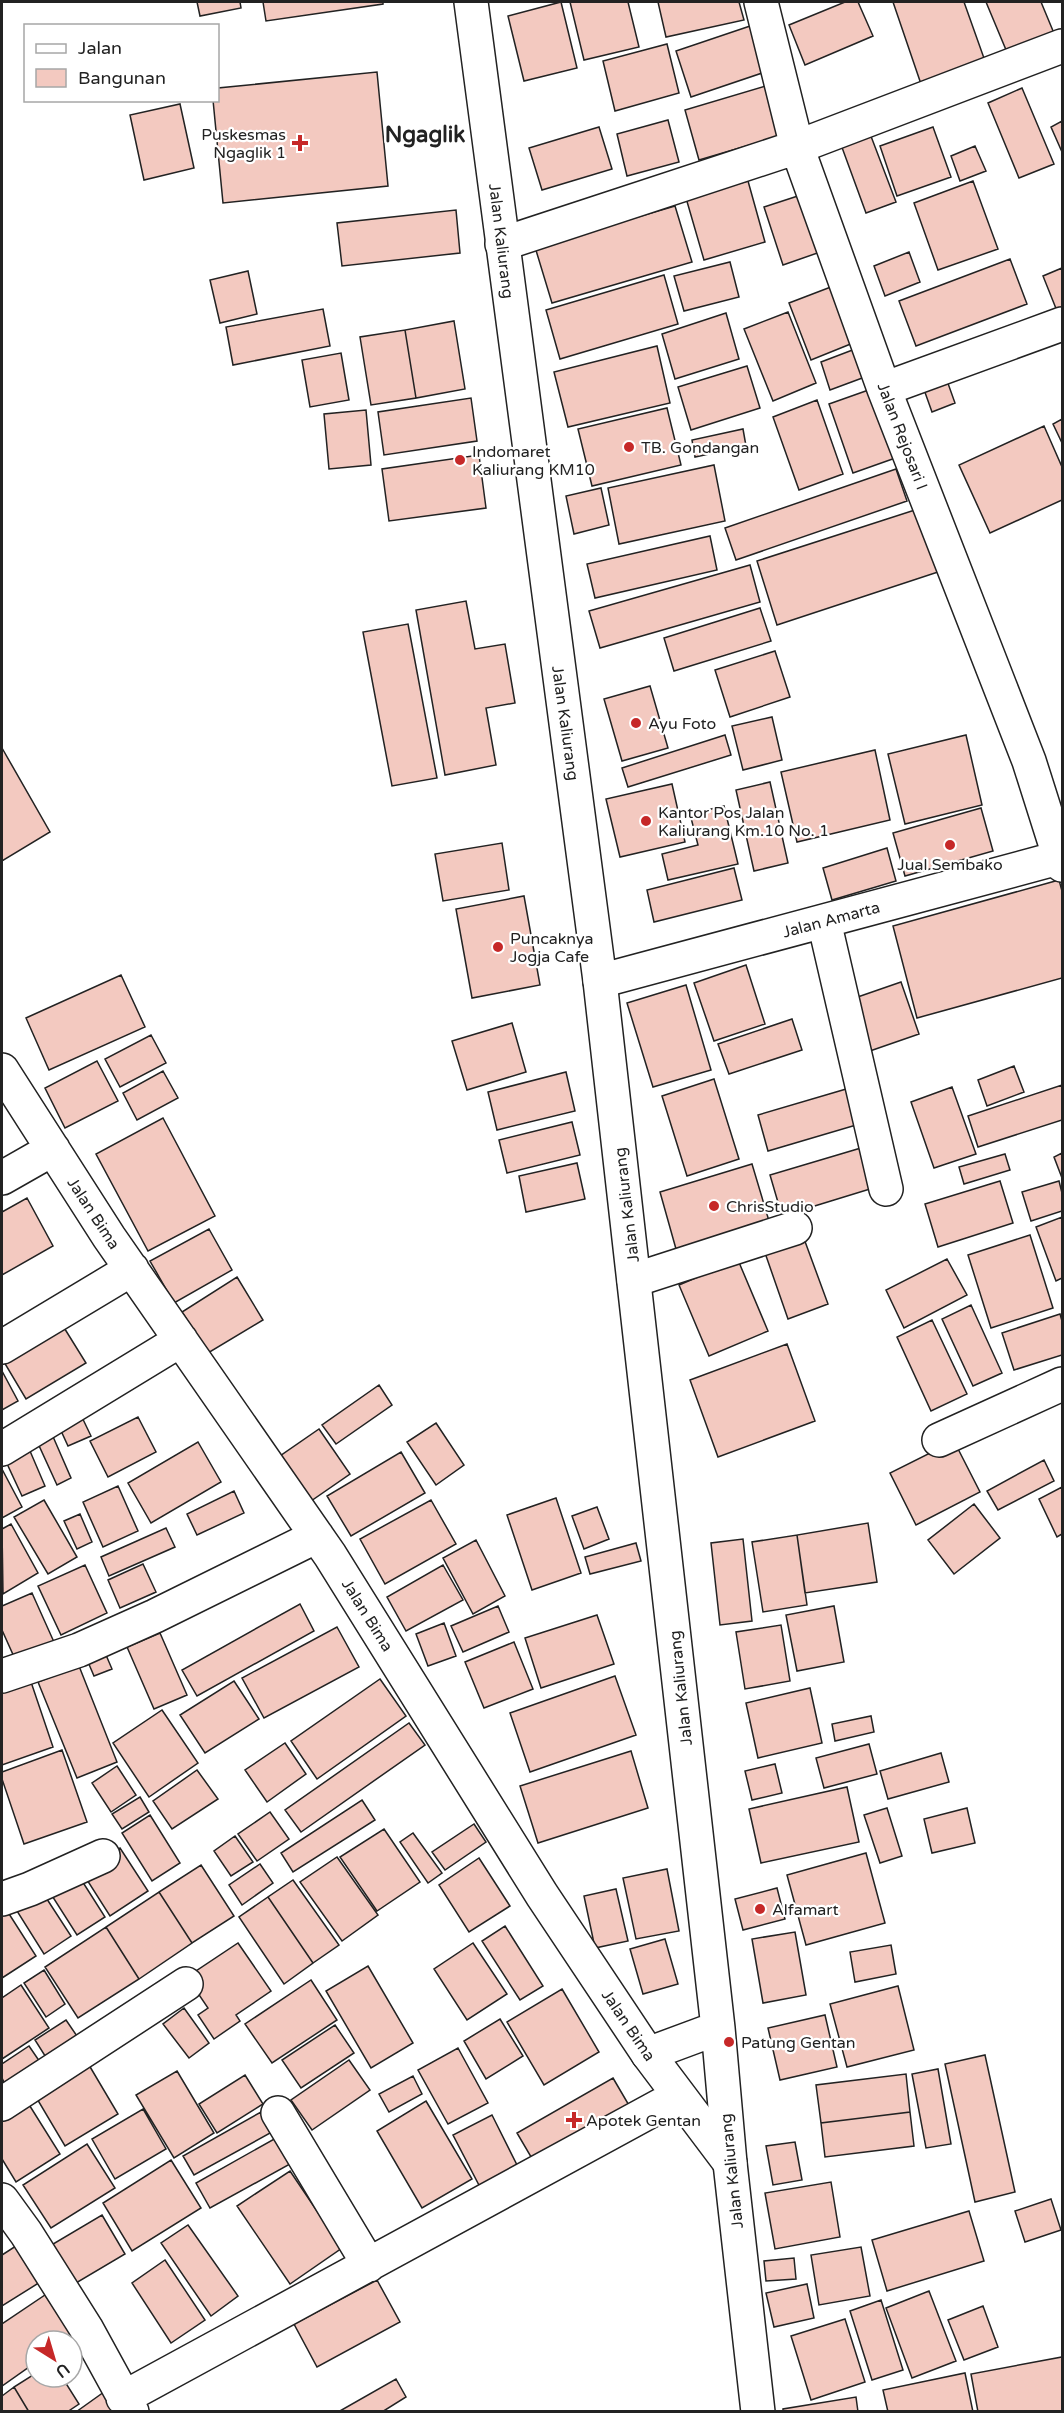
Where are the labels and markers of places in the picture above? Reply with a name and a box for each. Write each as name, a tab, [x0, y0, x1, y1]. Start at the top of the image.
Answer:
place label: Puskesmas Ngaglik 1	[201, 125, 286, 163]
marker: Puskesmas Ngaglik 1	[291, 134, 309, 152]
place label: TB. Gondangan	[641, 438, 759, 458]
marker: TB. Gondangan	[622, 440, 636, 454]
place label: Indomaret Kaliurang KM10	[472, 442, 595, 480]
marker: Indomaret Kaliurang KM10	[453, 453, 467, 467]
place label: Ayu Foto	[648, 714, 716, 734]
marker: Ayu Foto	[629, 716, 643, 730]
place label: Kantor Pos Jalan Kaliurang Km.10 No. 1	[658, 803, 829, 841]
marker: Kantor Pos Jalan Kaliurang Km.10 No. 1	[639, 814, 653, 828]
marker: Jual Sembako	[943, 838, 957, 852]
place label: Jual Sembako	[897, 855, 1003, 875]
place label: Puncaknya Jogja Cafe	[510, 929, 593, 967]
marker: Puncaknya Jogja Cafe	[491, 940, 505, 954]
place label: ChrisStudio	[726, 1197, 814, 1217]
marker: ChrisStudio	[707, 1199, 721, 1213]
place label: Alfamart	[772, 1900, 839, 1920]
marker: Alfamart	[753, 1902, 767, 1916]
place label: Patung Gentan	[741, 2033, 856, 2053]
marker: Patung Gentan	[722, 2035, 736, 2049]
place label: Apotek Gentan	[586, 2111, 701, 2131]
marker: Apotek Gentan	[567, 2113, 581, 2127]

